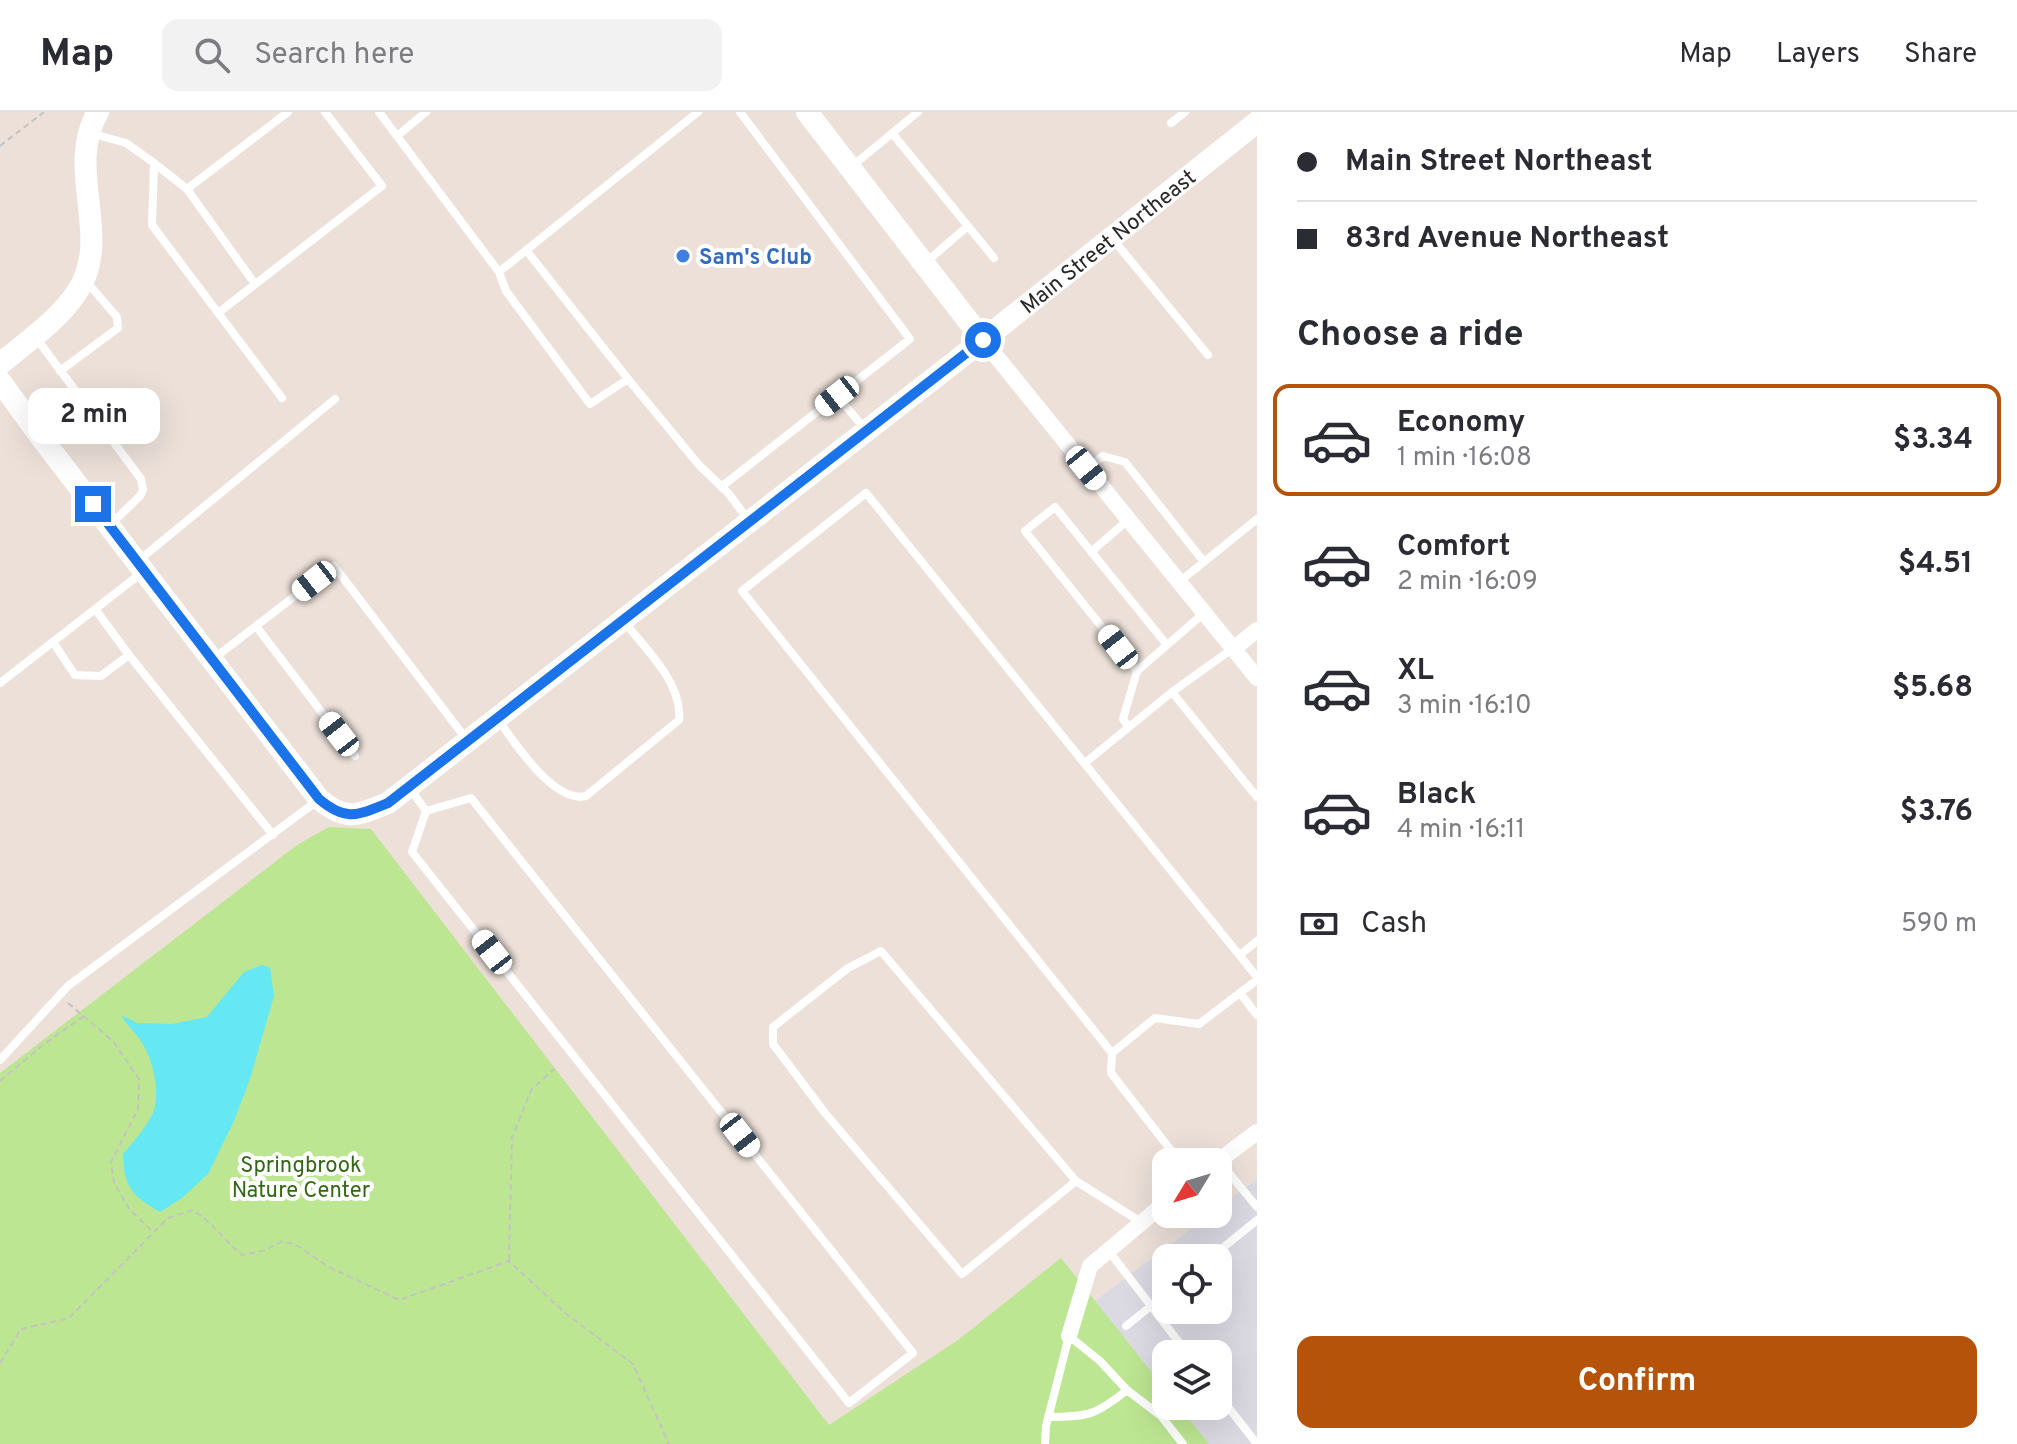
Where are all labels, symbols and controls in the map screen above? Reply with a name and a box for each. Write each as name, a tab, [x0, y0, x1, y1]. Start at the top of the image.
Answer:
search box	[162, 19, 722, 91]
text: Map	[40, 31, 114, 80]
icon: search	[190, 33, 234, 77]
text: Search here	[254, 37, 414, 74]
text: Map	[1679, 37, 1732, 73]
text: Layers	[1776, 37, 1860, 73]
text: Share	[1904, 37, 1977, 73]
text: Main Street Northeast	[1345, 144, 1653, 181]
street label: Main Street Northeast	[1016, 165, 1202, 321]
text: 83rd Avenue Northeast	[1345, 221, 1669, 258]
place label: Sam's Club	[699, 245, 812, 272]
marker: Sam's Club	[674, 247, 692, 265]
text: Choose a ride	[1297, 313, 1523, 359]
route start	[965, 322, 1001, 358]
car	[811, 372, 863, 420]
callout: 2 min	[27, 388, 159, 444]
text: 2 min	[60, 399, 128, 432]
icon: car	[1301, 404, 1373, 476]
text: Economy	[1397, 405, 1525, 442]
text: $3.34	[1893, 422, 1973, 459]
car	[1062, 442, 1110, 494]
text: 1 min · 16:08	[1397, 442, 1532, 475]
route end	[75, 486, 111, 522]
icon: car	[1301, 528, 1373, 600]
text: Comfort	[1397, 529, 1510, 566]
text: $4.51	[1898, 546, 1973, 583]
car	[288, 557, 340, 605]
text: 2 min · 16:09	[1397, 566, 1538, 599]
car	[1094, 621, 1142, 673]
icon: car	[1301, 652, 1373, 724]
text: XL	[1397, 653, 1434, 690]
text: $5.68	[1892, 670, 1973, 707]
text: 3 min · 16:10	[1397, 690, 1532, 723]
car	[315, 708, 363, 760]
icon: car	[1301, 776, 1373, 848]
text: Black	[1397, 777, 1476, 814]
text: $3.76	[1900, 794, 1973, 831]
text: 4 min · 16:11	[1397, 814, 1525, 847]
icon: cash	[1297, 902, 1341, 946]
text: Cash	[1361, 906, 1427, 943]
text: 590 m	[1901, 908, 1977, 941]
car	[468, 926, 516, 978]
car	[716, 1109, 764, 1161]
north arrow	[1152, 1148, 1232, 1228]
map controls	[1152, 1148, 1232, 1420]
park label: Springbrook Nature Center	[232, 1153, 371, 1205]
button: locate	[1152, 1244, 1232, 1324]
button: Confirm	[1297, 1336, 1977, 1428]
button: layers	[1152, 1340, 1232, 1420]

